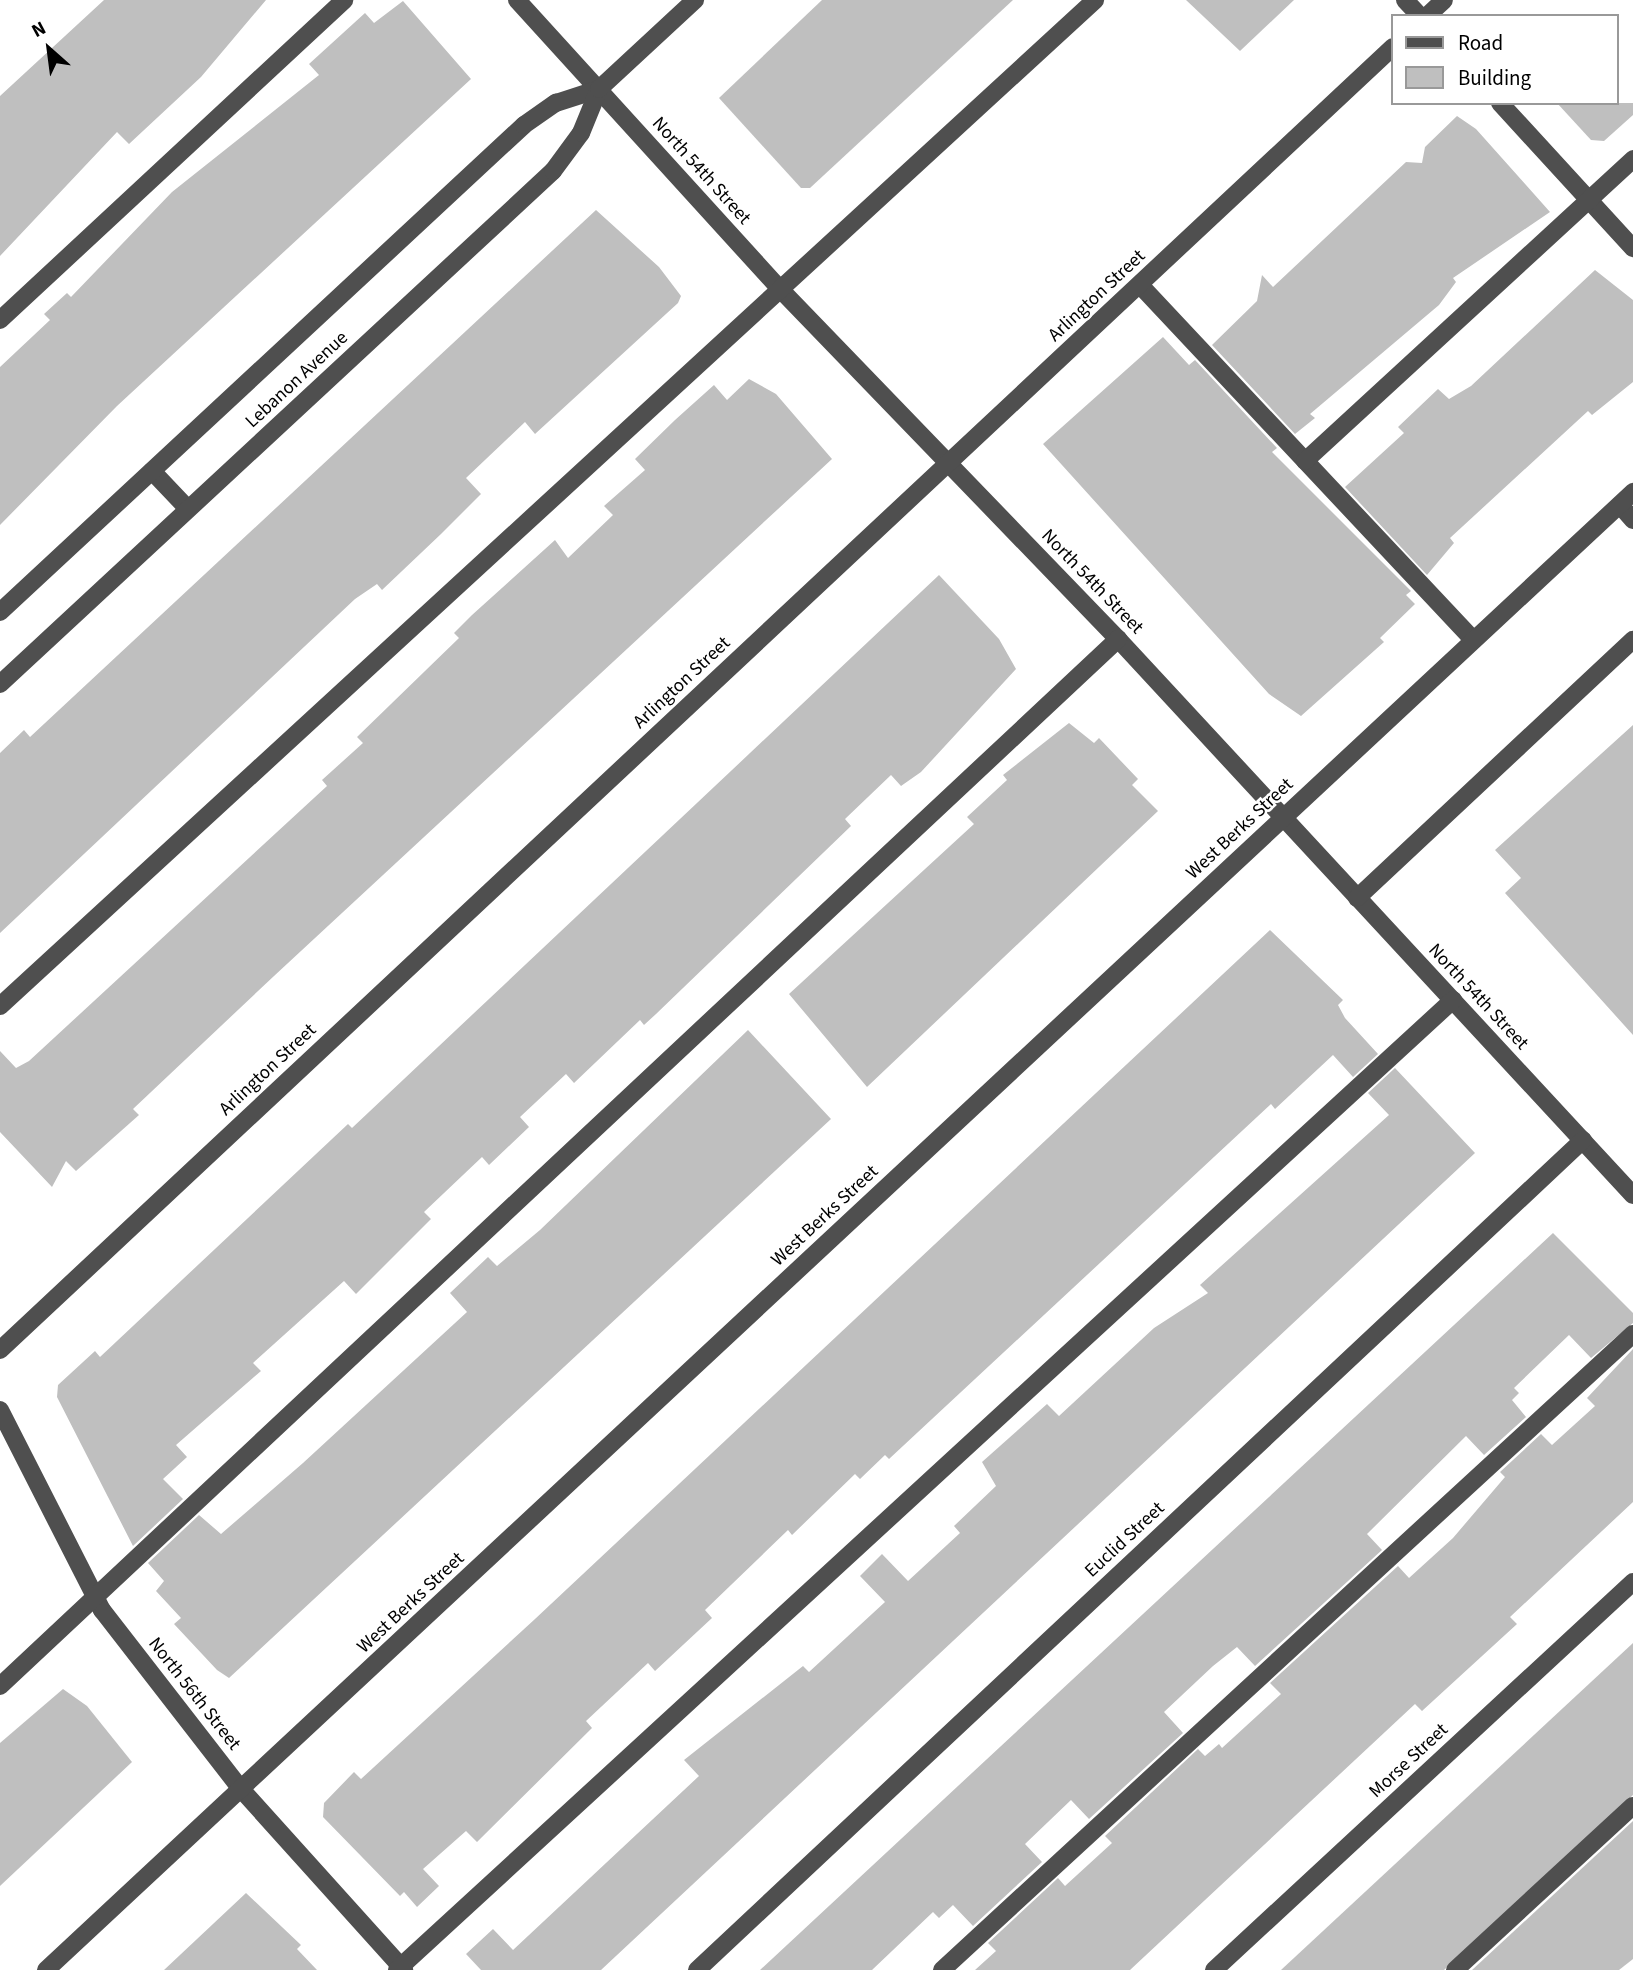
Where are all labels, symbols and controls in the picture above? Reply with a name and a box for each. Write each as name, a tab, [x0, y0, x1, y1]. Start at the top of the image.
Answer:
north arrow	[14, 14, 84, 84]
legend	[1392, 14, 1619, 105]
text: N	[27, 15, 51, 45]
text: Road	[1458, 28, 1503, 58]
text: Building	[1458, 63, 1531, 93]
street label: North 54th Street	[647, 113, 755, 229]
street label: Arlington Street	[1044, 245, 1150, 347]
street label: Lebanon Avenue	[241, 327, 353, 433]
street label: North 54th Street	[1036, 525, 1148, 639]
street label: Arlington Street	[629, 632, 735, 734]
street label: West Berks Street	[1182, 774, 1298, 884]
street label: North 54th Street	[1423, 939, 1533, 1055]
street label: Arlington Street	[215, 1019, 321, 1121]
street label: West Berks Street	[767, 1161, 883, 1271]
street label: Euclid Street	[1080, 1497, 1170, 1583]
street label: West Berks Street	[353, 1548, 469, 1658]
street label: North 56th Street	[143, 1633, 245, 1755]
street label: Morse Street	[1365, 1719, 1453, 1803]

